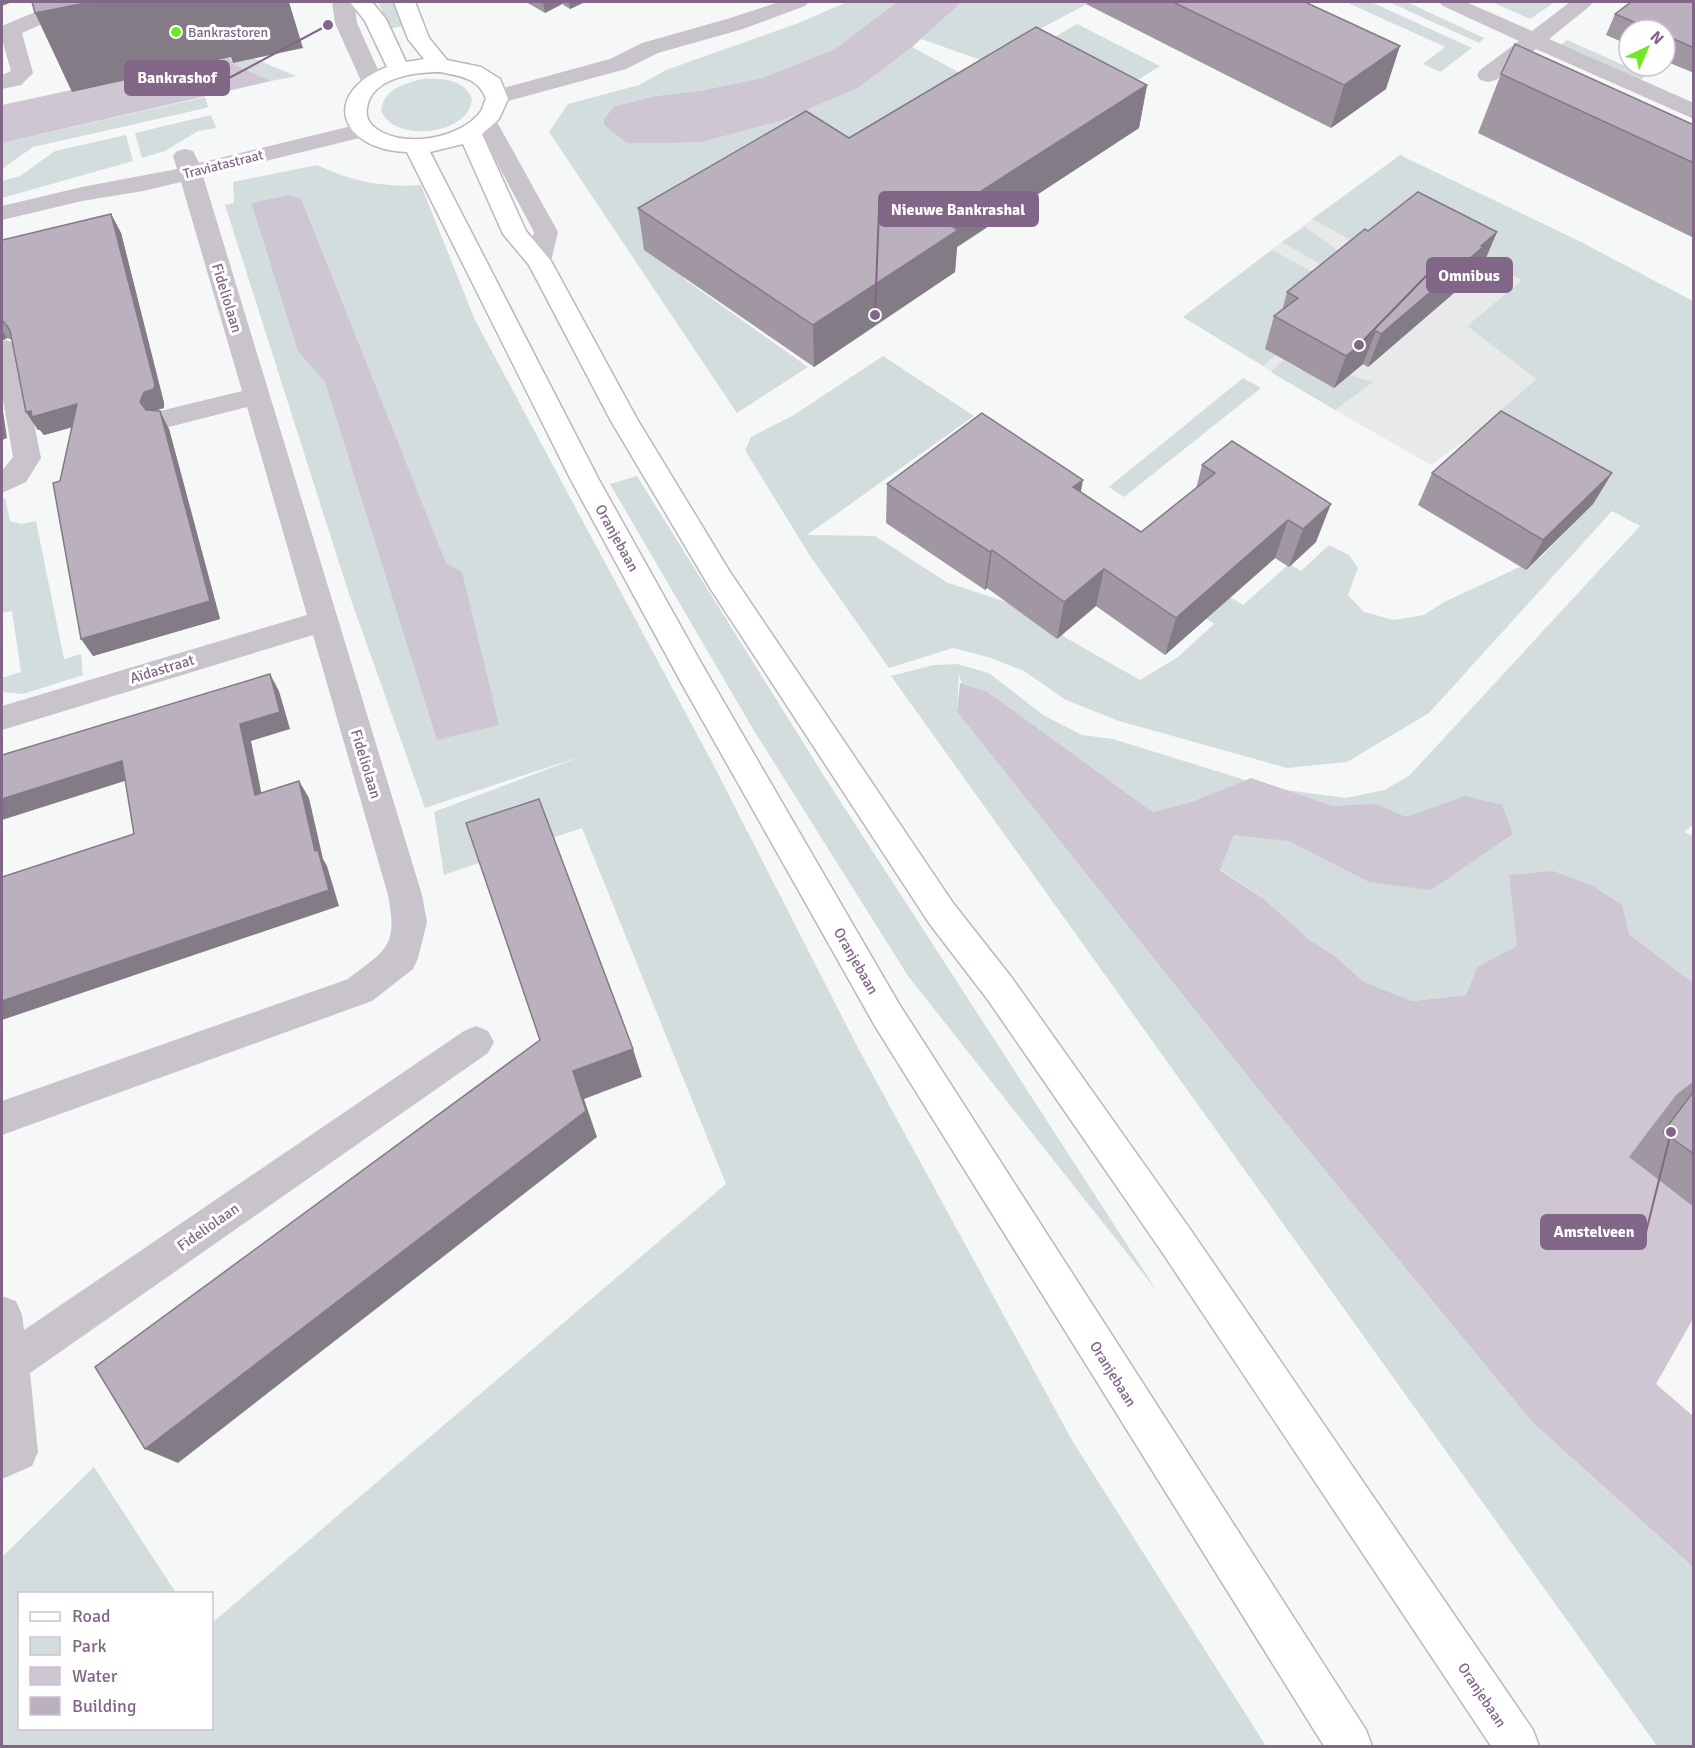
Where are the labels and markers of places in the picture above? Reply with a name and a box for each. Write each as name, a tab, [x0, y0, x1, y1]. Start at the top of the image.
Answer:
place label: Bankrastoren	[188, 24, 268, 41]
marker: Bankrastoren	[169, 25, 183, 39]
callout: Bankrashof	[125, 61, 229, 95]
callout: Nieuwe Bankrashal	[879, 192, 1038, 226]
callout: Omnibus	[1427, 258, 1512, 292]
callout: Amstelveen	[1541, 1215, 1646, 1249]

